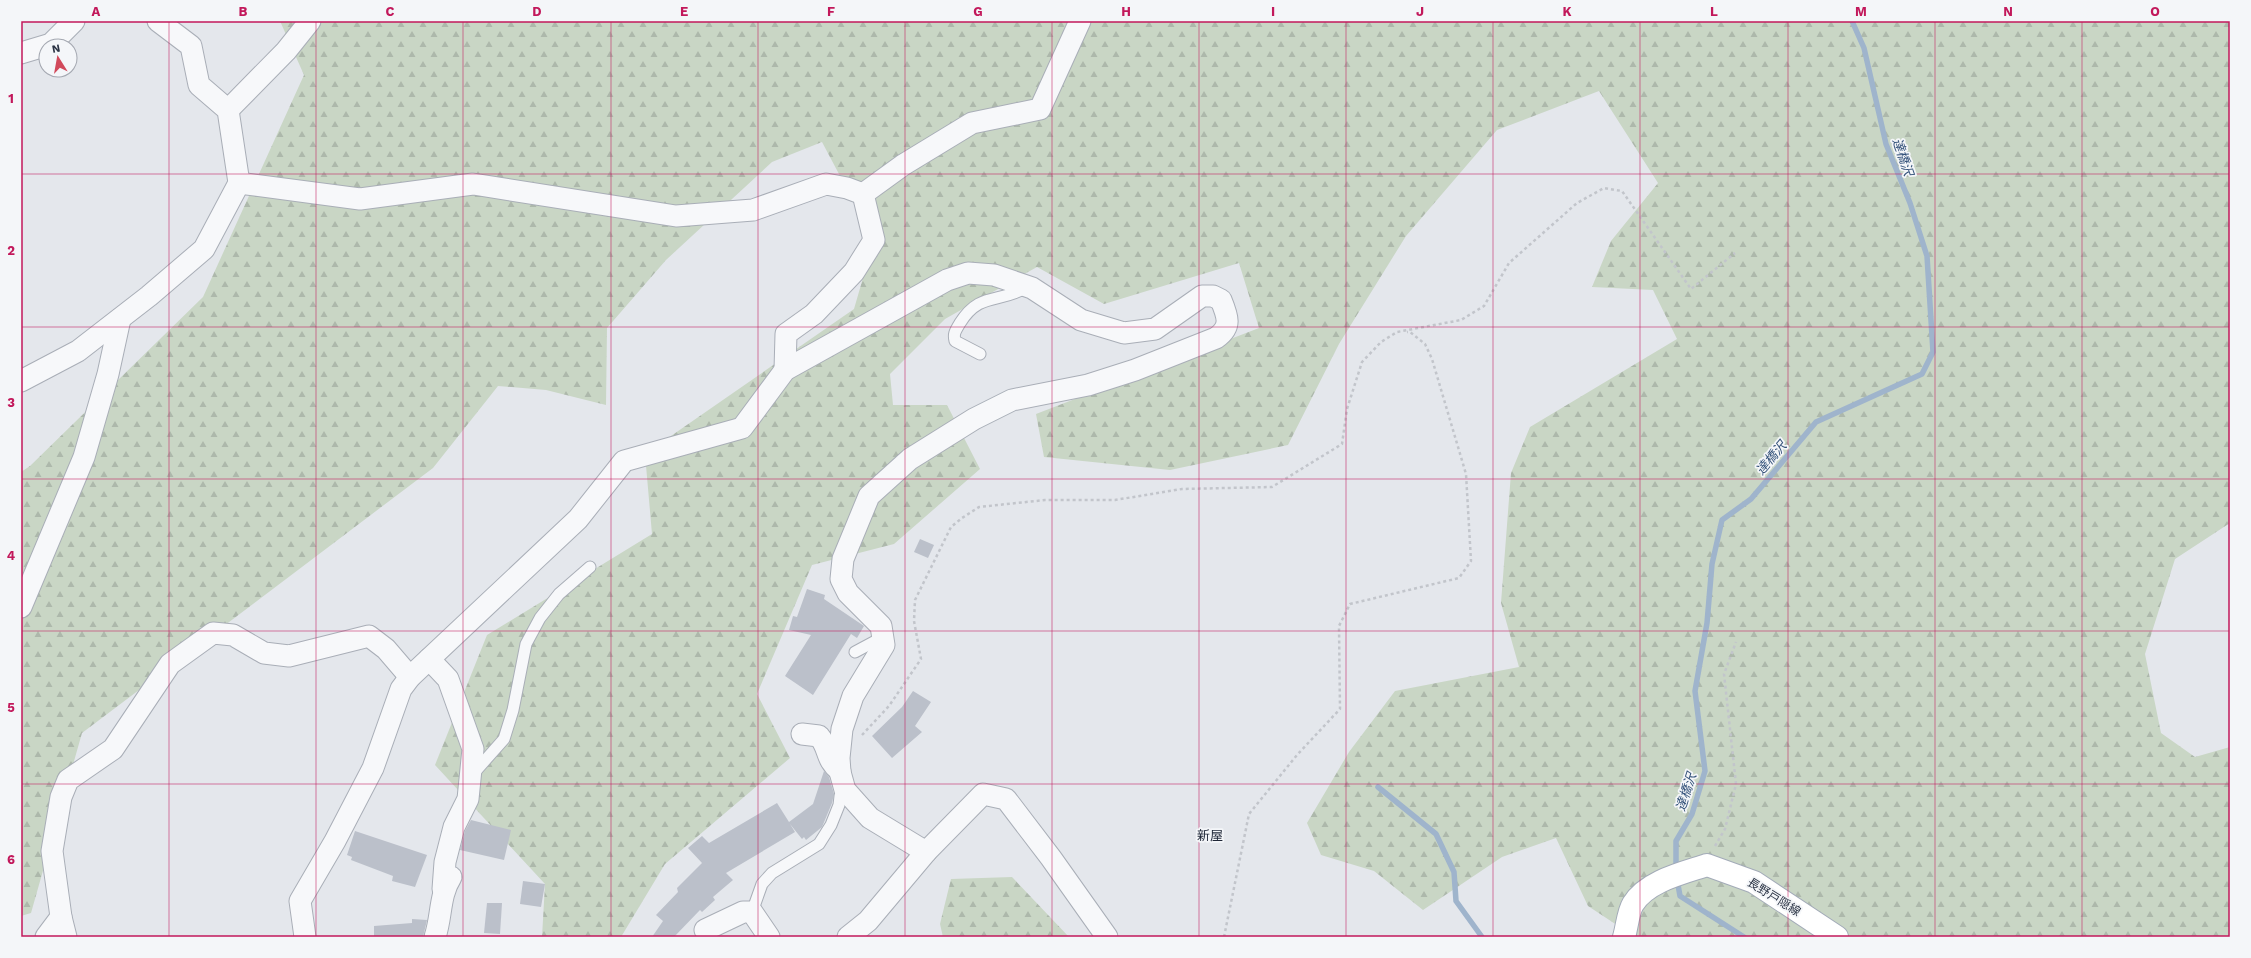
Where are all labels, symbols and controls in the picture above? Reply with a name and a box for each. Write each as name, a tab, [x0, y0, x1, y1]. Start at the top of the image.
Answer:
text: A	[92, 4, 101, 19]
text: B	[239, 4, 248, 19]
text: C	[386, 4, 395, 19]
text: D	[532, 4, 542, 19]
text: E	[680, 4, 688, 19]
text: F	[827, 4, 835, 19]
text: G	[973, 4, 983, 19]
text: H	[1121, 4, 1131, 19]
text: I	[1271, 4, 1275, 19]
text: J	[1416, 4, 1424, 19]
text: K	[1562, 4, 1572, 19]
text: L	[1710, 4, 1718, 19]
text: M	[1855, 4, 1867, 19]
text: N	[2003, 4, 2013, 19]
text: O	[2150, 4, 2160, 19]
north arrow	[38, 38, 78, 78]
text: N	[51, 42, 61, 56]
text: 1	[8, 91, 14, 106]
water label: 達橋沢	[1890, 136, 1917, 180]
text: 2	[7, 243, 15, 258]
text: 3	[7, 395, 15, 410]
water label: 達橋沢	[1753, 437, 1791, 478]
text: 4	[7, 548, 16, 563]
text: 5	[7, 700, 15, 715]
water label: 達橋沢	[1673, 769, 1700, 813]
district label: 新屋	[1197, 828, 1223, 843]
text: 6	[7, 852, 15, 867]
street label: 長野戸隠線	[1745, 875, 1803, 919]

